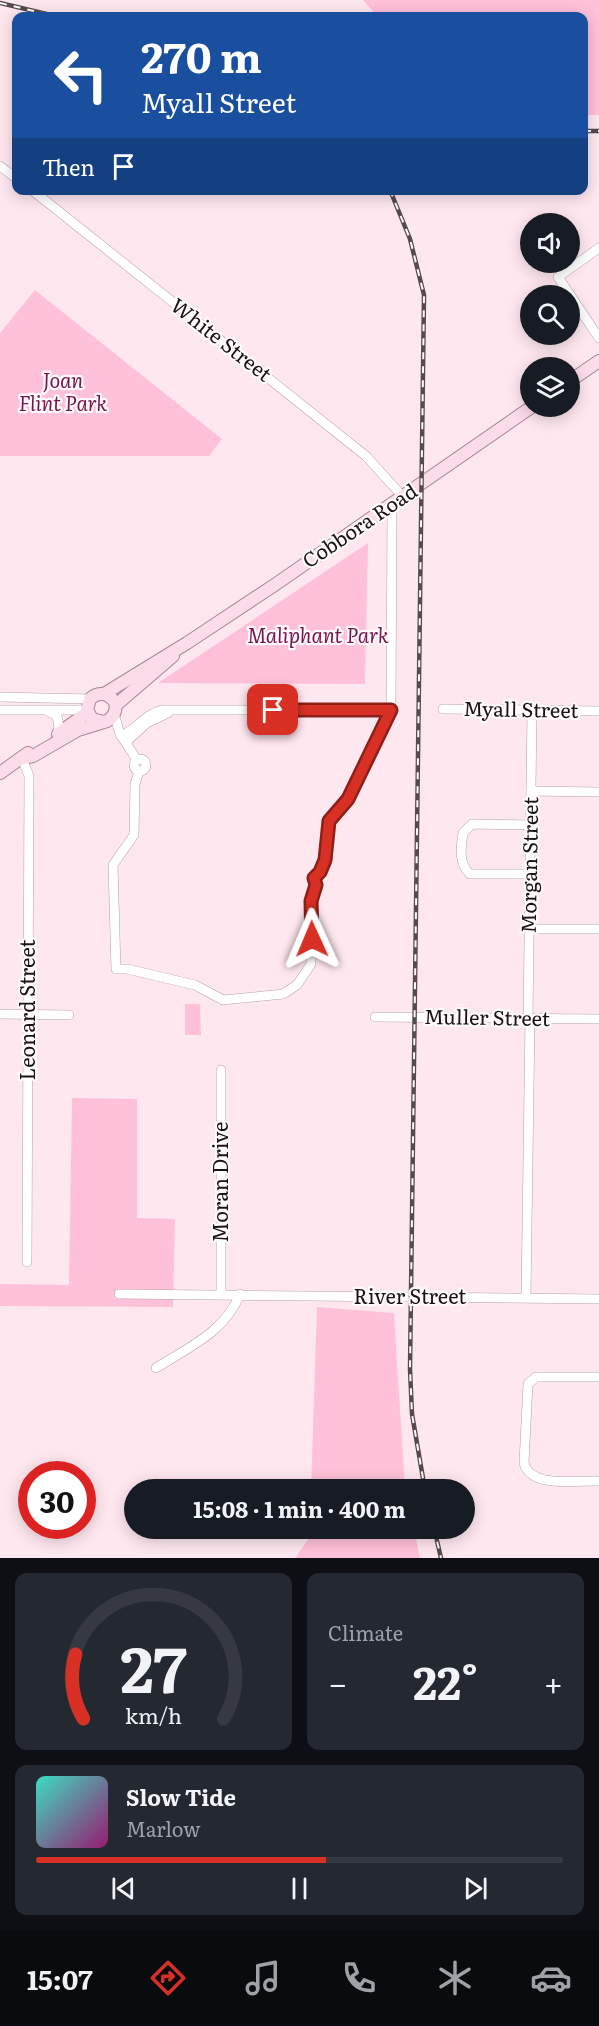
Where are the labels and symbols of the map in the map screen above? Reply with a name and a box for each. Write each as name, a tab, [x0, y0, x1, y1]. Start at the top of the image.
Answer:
street label: White Street	[165, 289, 279, 387]
park label: Joan Flint Park	[19, 364, 107, 417]
street label: Cobbora Road	[295, 475, 422, 574]
park label: Maliphant Park	[247, 619, 389, 649]
pin	[247, 684, 298, 735]
street label: Myall Street	[463, 692, 579, 724]
street label: Morgan Street	[512, 796, 544, 934]
position arrow	[280, 907, 344, 971]
street label: Leonard Street	[11, 939, 41, 1081]
street label: Muller Street	[424, 1000, 550, 1032]
street label: Moran Drive	[204, 1122, 234, 1243]
street label: River Street	[354, 1280, 466, 1310]
speed limit sign: 30	[18, 1461, 96, 1539]

